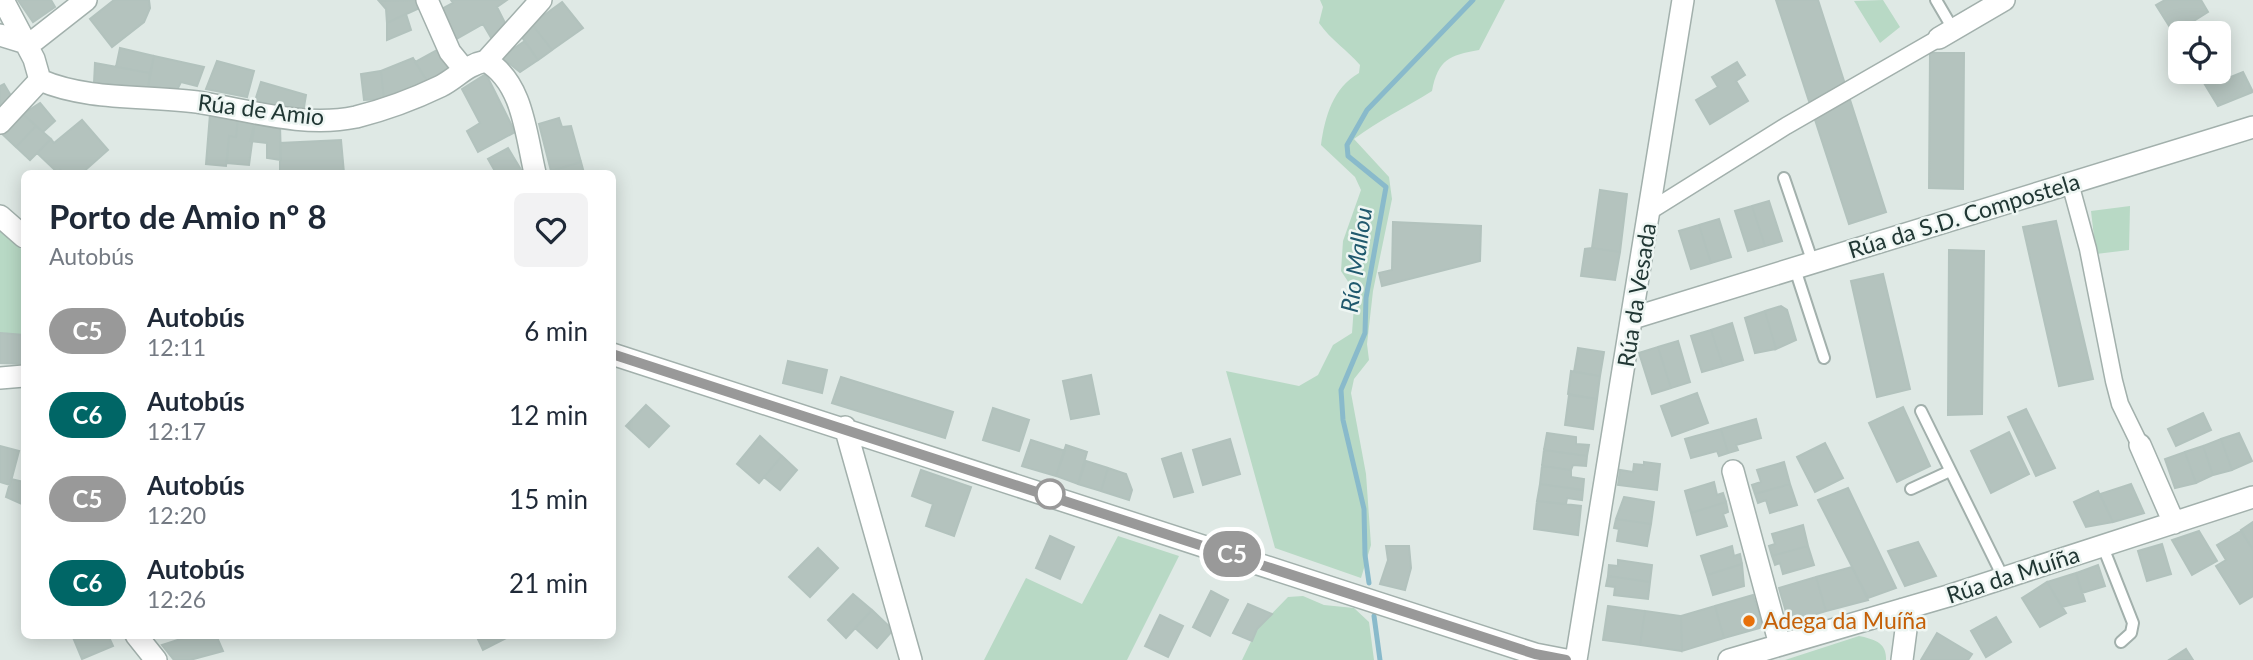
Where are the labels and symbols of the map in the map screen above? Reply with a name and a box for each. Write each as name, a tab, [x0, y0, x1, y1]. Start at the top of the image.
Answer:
street label: Rúa de Amio	[196, 87, 326, 131]
street label: Rúa da S.D. Compostela	[1845, 166, 2083, 264]
water label: Río Mallou	[1334, 205, 1377, 314]
street label: Rúa da Vesada	[1611, 221, 1661, 369]
unlabelled marker	[1035, 479, 1065, 509]
line badge: C5	[1200, 531, 1264, 577]
street label: Rúa da Muíña	[1943, 539, 2083, 609]
place label: Adega da Muíña	[1763, 606, 1927, 634]
marker: Adega da Muíña	[1741, 613, 1757, 629]

